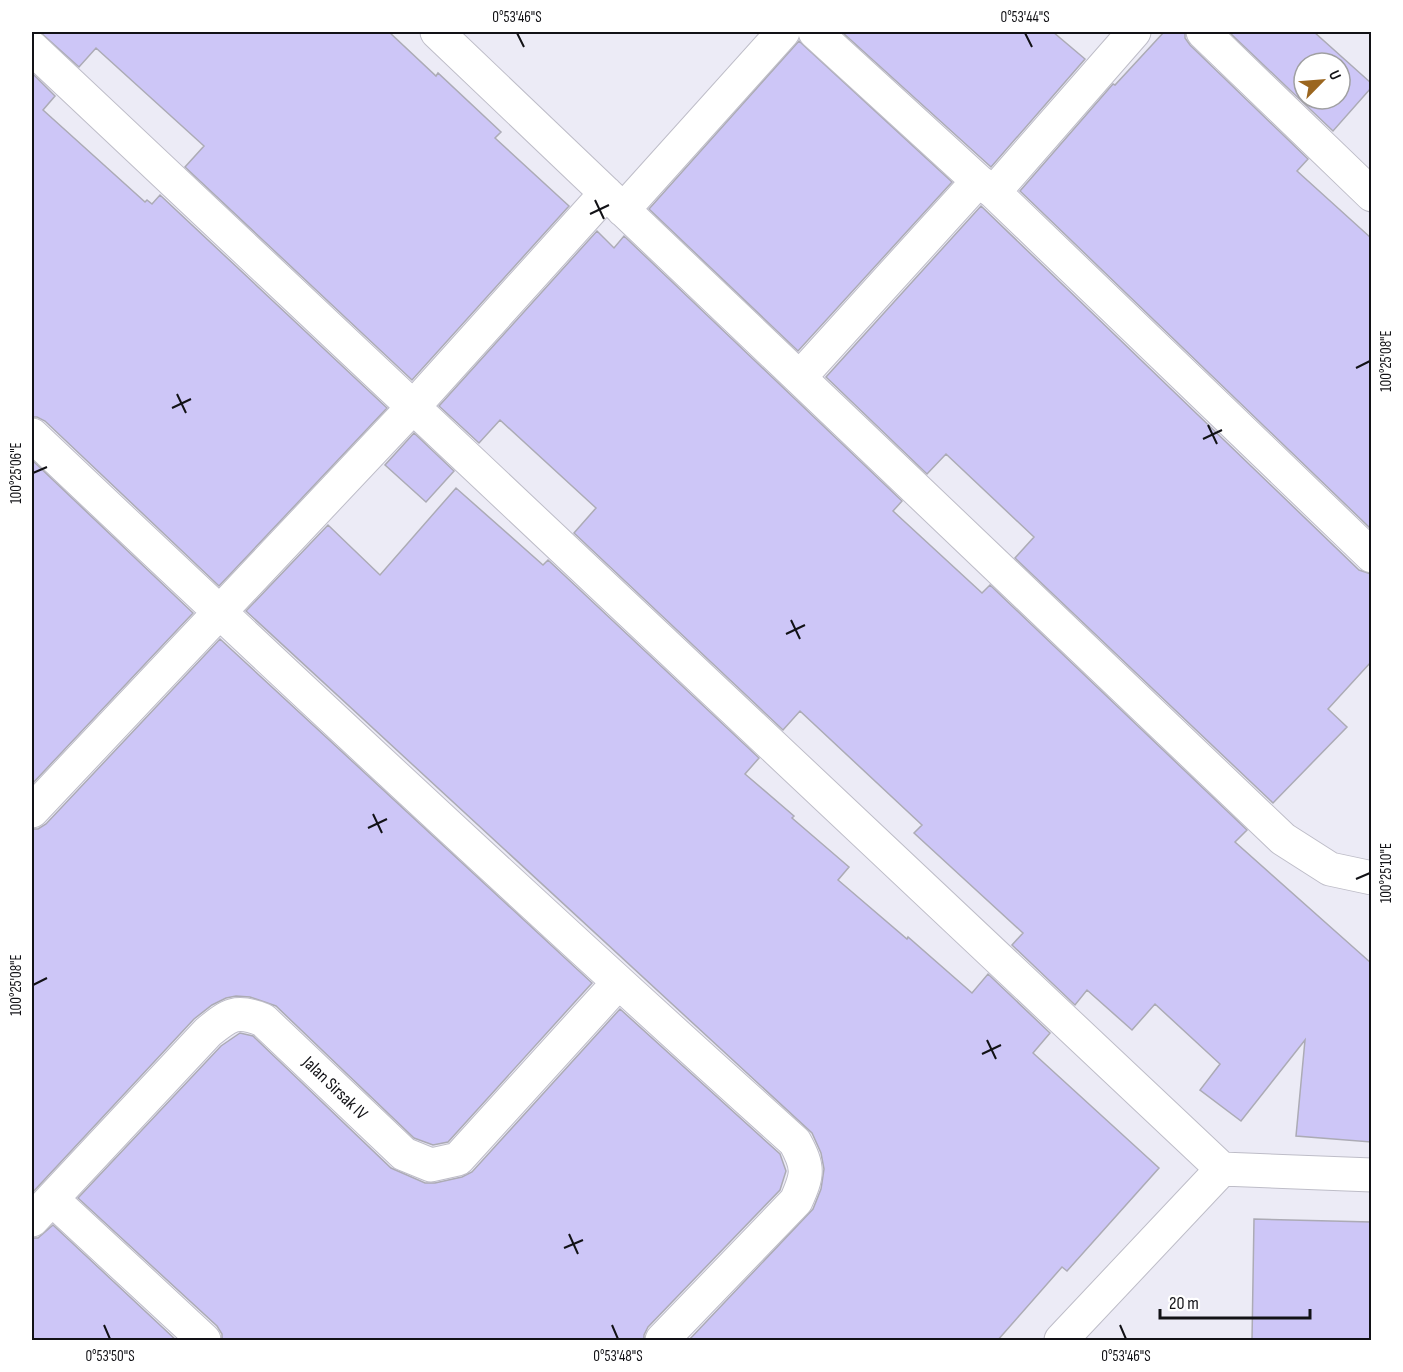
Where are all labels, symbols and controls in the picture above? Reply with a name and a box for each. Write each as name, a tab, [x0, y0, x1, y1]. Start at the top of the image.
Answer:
text: 0°53'46"S	[492, 8, 542, 27]
text: 0°53'44"S	[1000, 8, 1050, 27]
north arrow	[1292, 51, 1352, 111]
text: U	[1324, 67, 1345, 83]
text: 100°25'08"E	[1377, 330, 1396, 392]
text: 100°25'06"E	[7, 442, 26, 504]
text: 100°25'10"E	[1377, 843, 1396, 903]
text: 100°25'08"E	[7, 954, 26, 1016]
street label: Jalan Sirsak IV	[297, 1051, 372, 1124]
scale bar	[1160, 1282, 1310, 1320]
text: 20 m	[1169, 1293, 1199, 1314]
text: 0°53'50"S	[85, 1347, 135, 1366]
text: 0°53'48"S	[593, 1347, 643, 1366]
text: 0°53'46"S	[1101, 1347, 1151, 1366]

